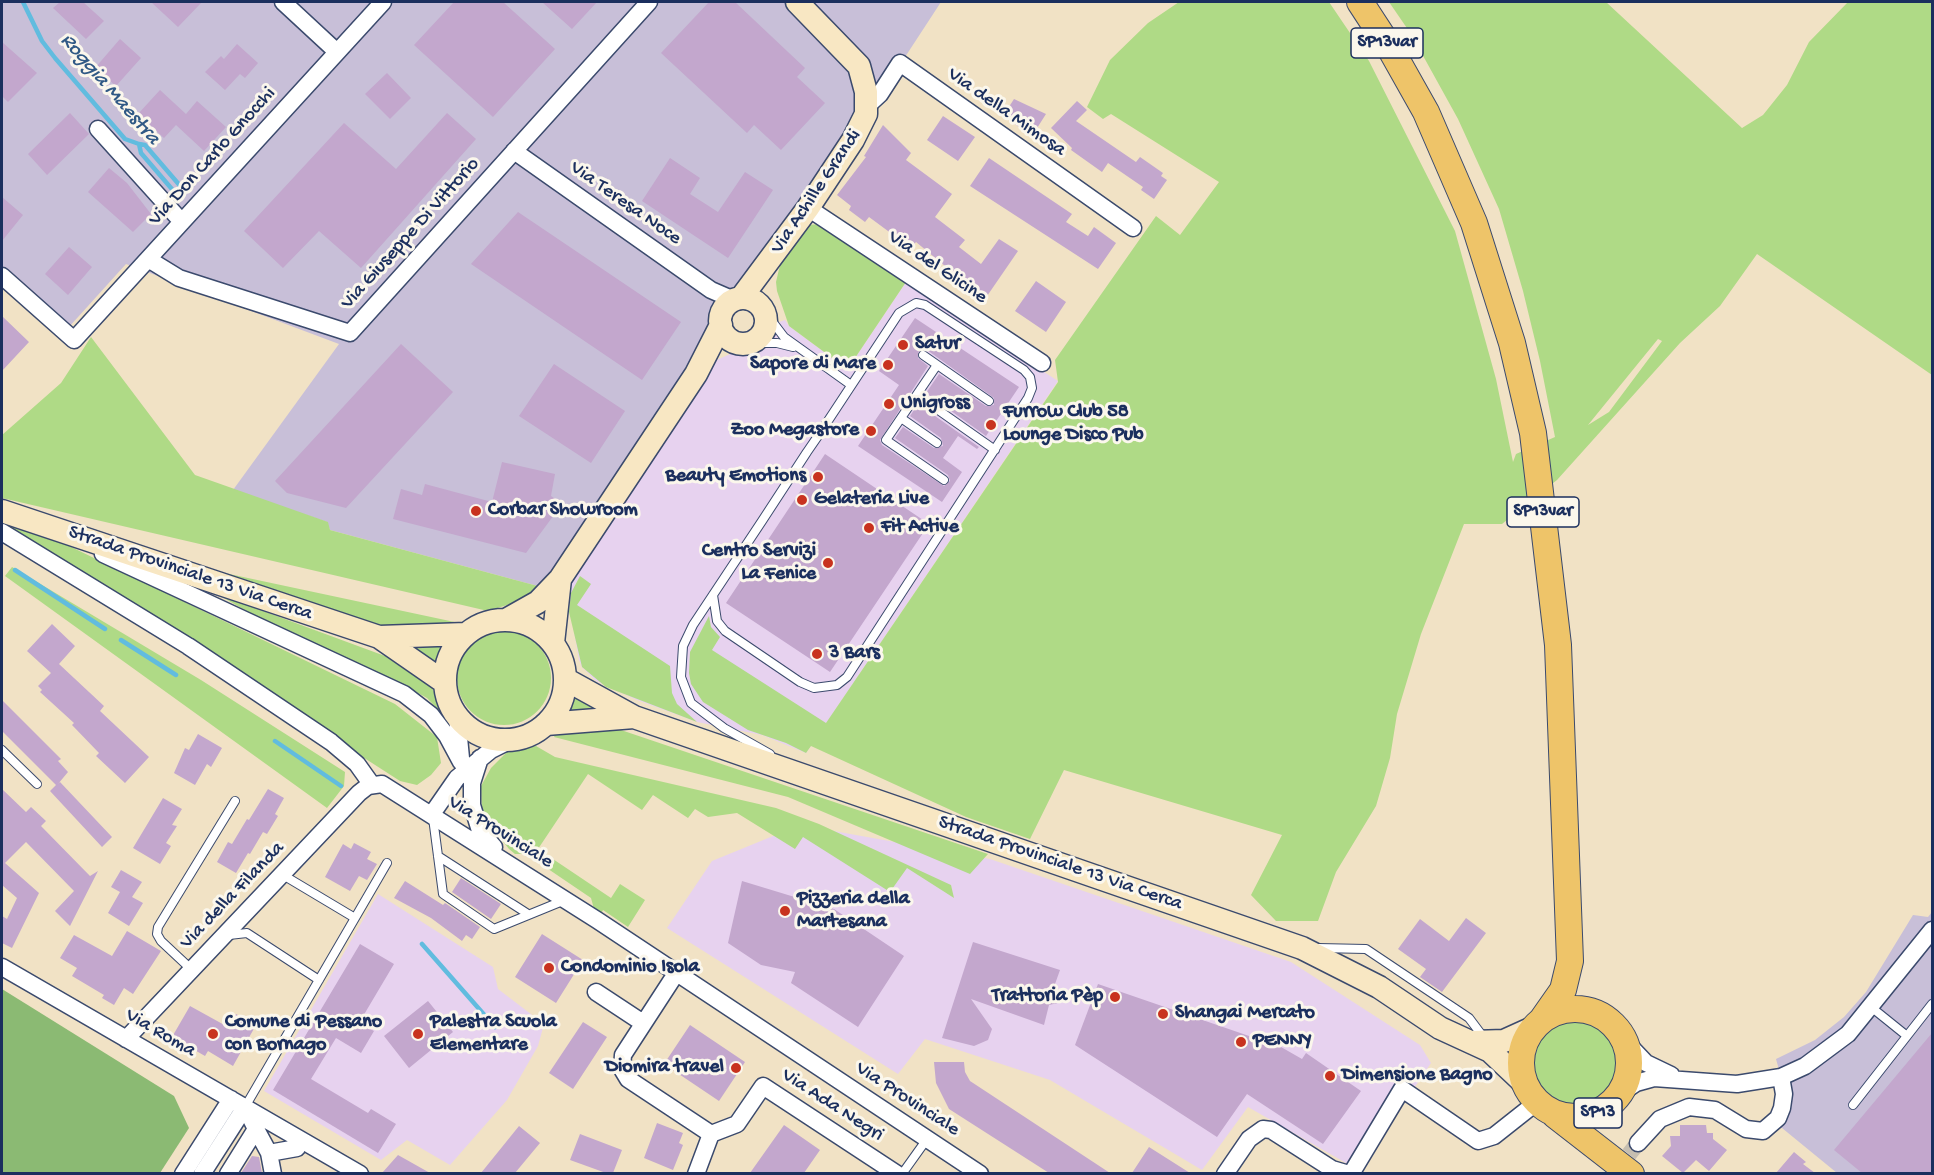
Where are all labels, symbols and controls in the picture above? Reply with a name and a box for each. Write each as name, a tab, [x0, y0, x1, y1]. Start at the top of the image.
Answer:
road number: SP13var	[1351, 28, 1423, 58]
water label: Roggia Maestra	[54, 29, 164, 151]
street label: Via della Mimosa	[942, 63, 1070, 163]
street label: Via Don Carlo Gnocchi	[144, 83, 282, 231]
street label: Via Achille Grandi	[766, 125, 868, 259]
street label: Via Giuseppe Di Vittorio	[336, 153, 486, 315]
street label: Via Teresa Noce	[565, 157, 685, 251]
street label: Via del Glicine	[883, 226, 991, 310]
place label: Satur	[915, 333, 960, 357]
marker: Satur	[896, 338, 910, 352]
place label: Sapore di Mare	[750, 353, 876, 377]
marker: Sapore di Mare	[881, 358, 895, 372]
place label: Unigross	[901, 392, 970, 416]
marker: Unigross	[882, 397, 896, 411]
place label: Furrow Club 58 Lounge Disco Pub	[1003, 401, 1144, 448]
marker: Furrow Club 58 Lounge Disco Pub	[984, 418, 998, 432]
place label: Zoo Megastore	[731, 419, 859, 443]
marker: Zoo Megastore	[864, 424, 878, 438]
place label: Beauty Emotions	[665, 465, 806, 489]
marker: Beauty Emotions	[811, 470, 825, 484]
place label: Gelateria Live	[814, 488, 929, 512]
marker: Gelateria Live	[795, 493, 809, 507]
road number: SP13var	[1507, 497, 1579, 527]
place label: Corbar Showroom	[488, 499, 638, 523]
marker: Corbar Showroom	[469, 504, 483, 518]
place label: Fit Active	[881, 516, 959, 540]
street label: Strada Provinciale 13 Via Cerca	[65, 521, 315, 627]
marker: Fit Active	[862, 521, 876, 535]
place label: Centro Servizi La Fenice	[702, 540, 816, 587]
marker: Centro Servizi La Fenice	[821, 556, 835, 570]
place label: 3 Bars	[829, 642, 880, 666]
marker: 3 Bars	[810, 647, 824, 661]
street label: Via Provinciale	[443, 791, 557, 875]
street label: Strada Provinciale 13 Via Cerca	[935, 811, 1185, 917]
street label: Via della Filanda	[176, 837, 290, 955]
place label: Pizzeria della Martesana	[797, 888, 910, 935]
marker: Pizzeria della Martesana	[778, 904, 792, 918]
place label: Condominio Isola	[561, 956, 699, 980]
marker: Condominio Isola	[542, 961, 556, 975]
place label: Trattoria Pèp	[992, 985, 1103, 1009]
marker: Trattoria Pèp	[1108, 990, 1122, 1004]
place label: Shangai Mercato	[1175, 1002, 1315, 1026]
street label: Via Roma	[120, 1004, 200, 1064]
marker: Shangai Mercato	[1156, 1007, 1170, 1021]
place label: Comune di Pessano con Bornago	[225, 1011, 382, 1058]
place label: Palestra Scuola Elementare	[430, 1011, 557, 1058]
marker: Comune di Pessano con Bornago	[206, 1027, 220, 1041]
marker: Palestra Scuola Elementare	[411, 1027, 425, 1041]
place label: PENNY	[1253, 1030, 1312, 1054]
marker: PENNY	[1234, 1035, 1248, 1049]
place label: Diomira travel	[605, 1056, 724, 1080]
street label: Via Provinciale	[850, 1057, 964, 1143]
marker: Diomira travel	[729, 1061, 743, 1075]
street label: Via Ada Negri	[776, 1064, 888, 1148]
place label: Dimensione Bagno	[1342, 1064, 1493, 1088]
marker: Dimensione Bagno	[1323, 1069, 1337, 1083]
road number: SP13	[1574, 1098, 1622, 1128]

